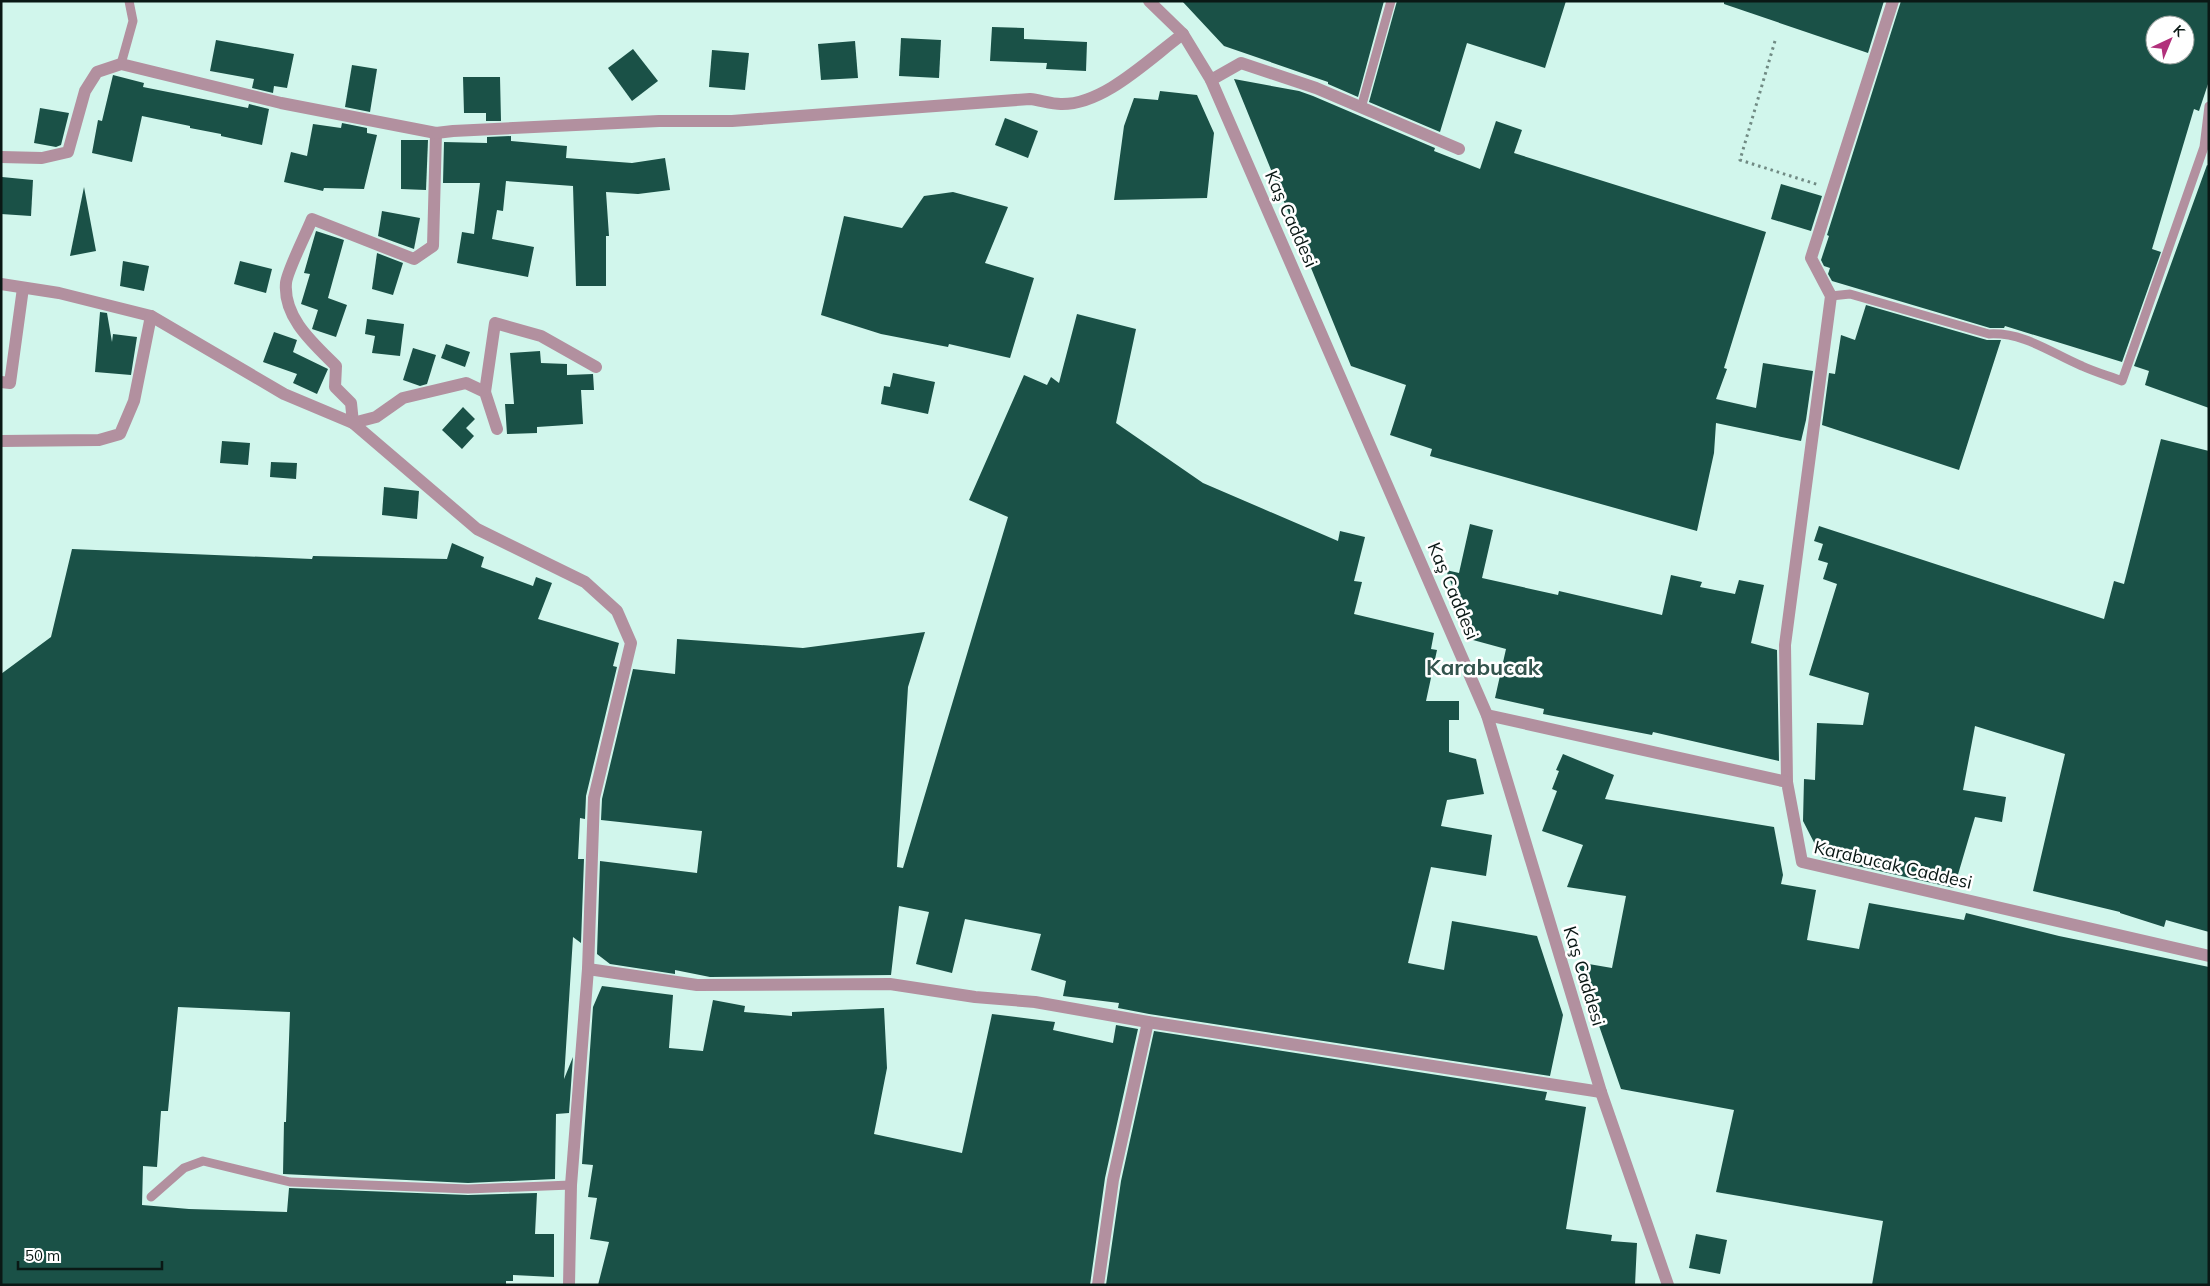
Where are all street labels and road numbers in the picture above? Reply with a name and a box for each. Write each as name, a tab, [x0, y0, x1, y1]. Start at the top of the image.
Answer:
street label: Kaş Caddesi	[1260, 167, 1323, 271]
street label: Kaş Caddesi	[1423, 539, 1484, 643]
street label: Karabucak Caddesi	[1812, 835, 1974, 894]
street label: Kaş Caddesi	[1558, 923, 1611, 1029]

